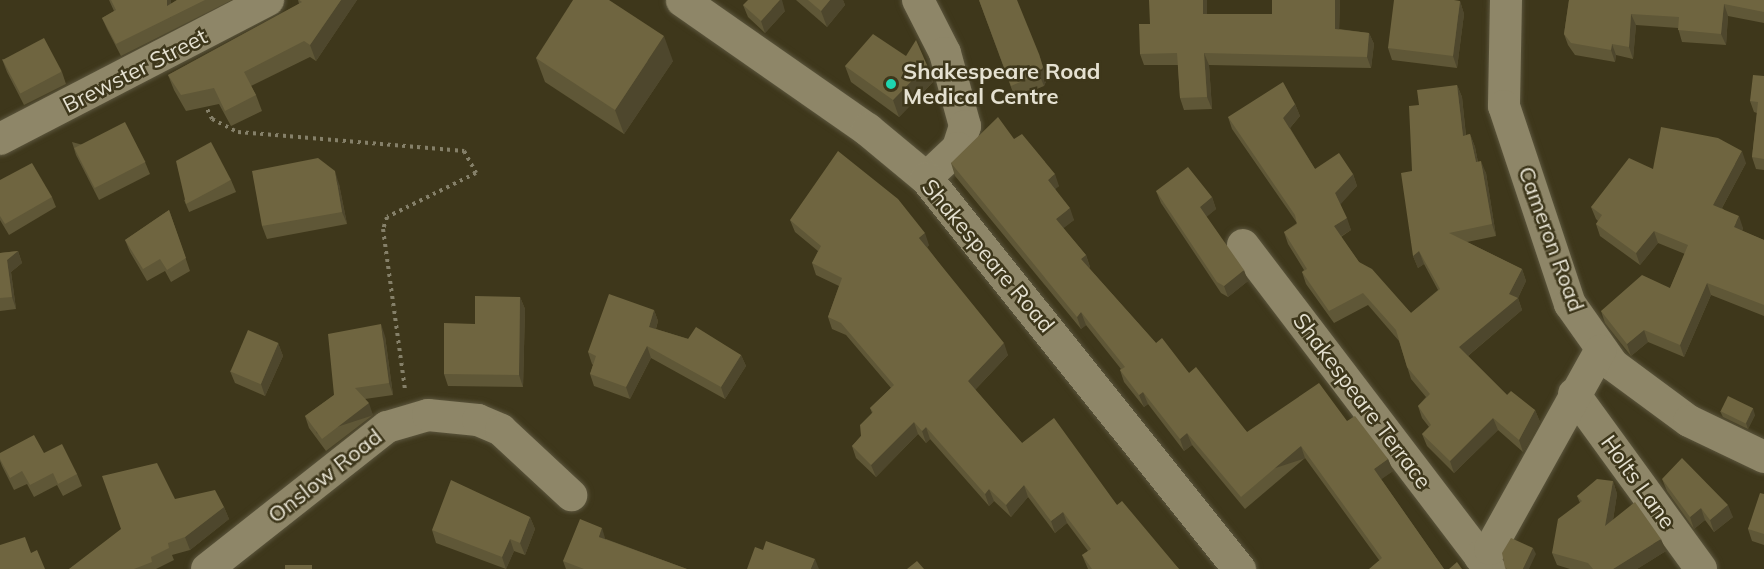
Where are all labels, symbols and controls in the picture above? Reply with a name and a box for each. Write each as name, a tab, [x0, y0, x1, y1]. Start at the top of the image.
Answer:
street label: Brewster Street	[58, 23, 212, 119]
place label: Shakespeare Road Medical Centre	[903, 58, 1100, 110]
marker: Shakespeare Road Medical Centre	[884, 77, 898, 91]
street label: Cameron Road	[1513, 163, 1589, 315]
street label: Shakespeare Road	[916, 174, 1060, 338]
street label: Shakespeare Terrace	[1287, 308, 1437, 494]
street label: Onslow Road	[263, 423, 387, 529]
street label: Holts Lane	[1595, 430, 1681, 534]

